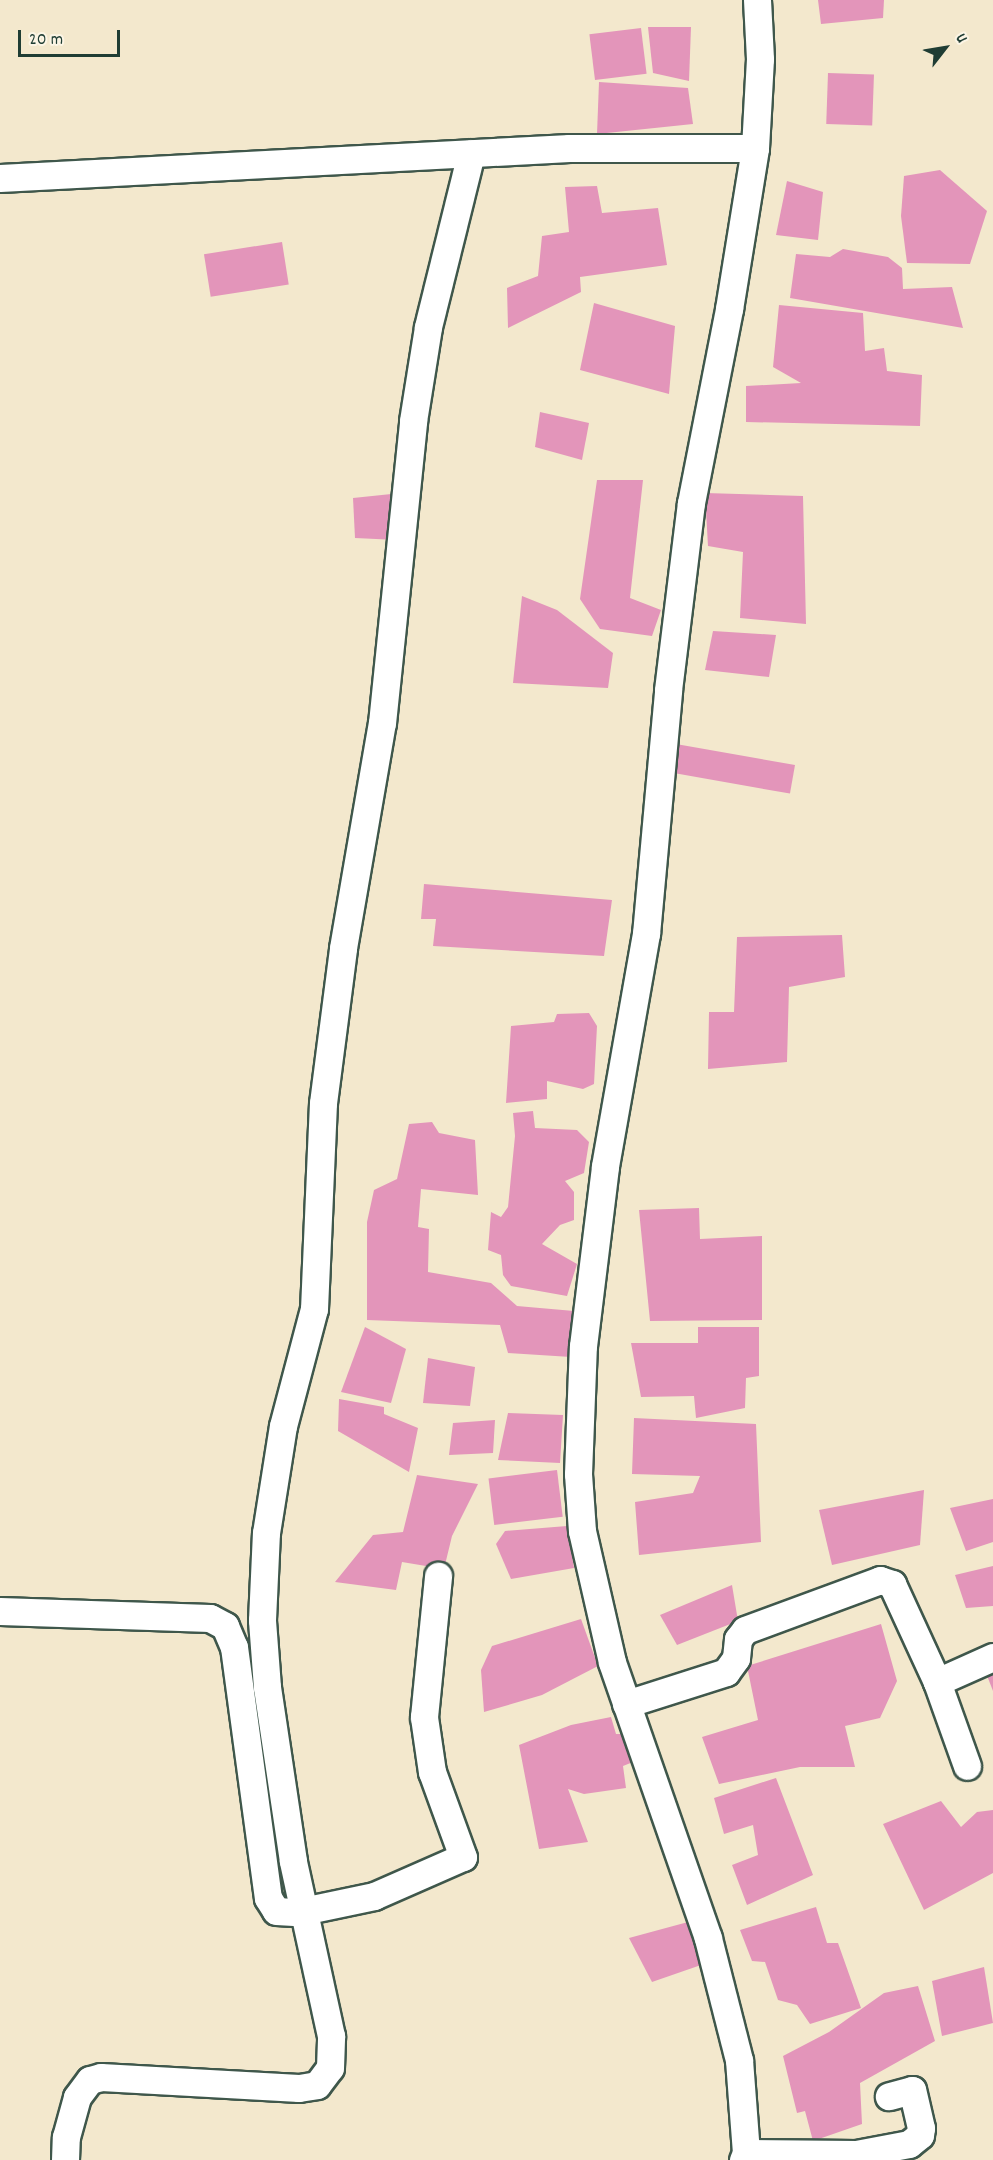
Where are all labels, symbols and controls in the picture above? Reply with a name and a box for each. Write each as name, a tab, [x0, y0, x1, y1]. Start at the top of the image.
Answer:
scale bar	[21, 18, 123, 56]
north arrow	[915, 18, 975, 78]
text: 20 m	[29, 28, 63, 53]
text: U	[949, 29, 973, 48]

